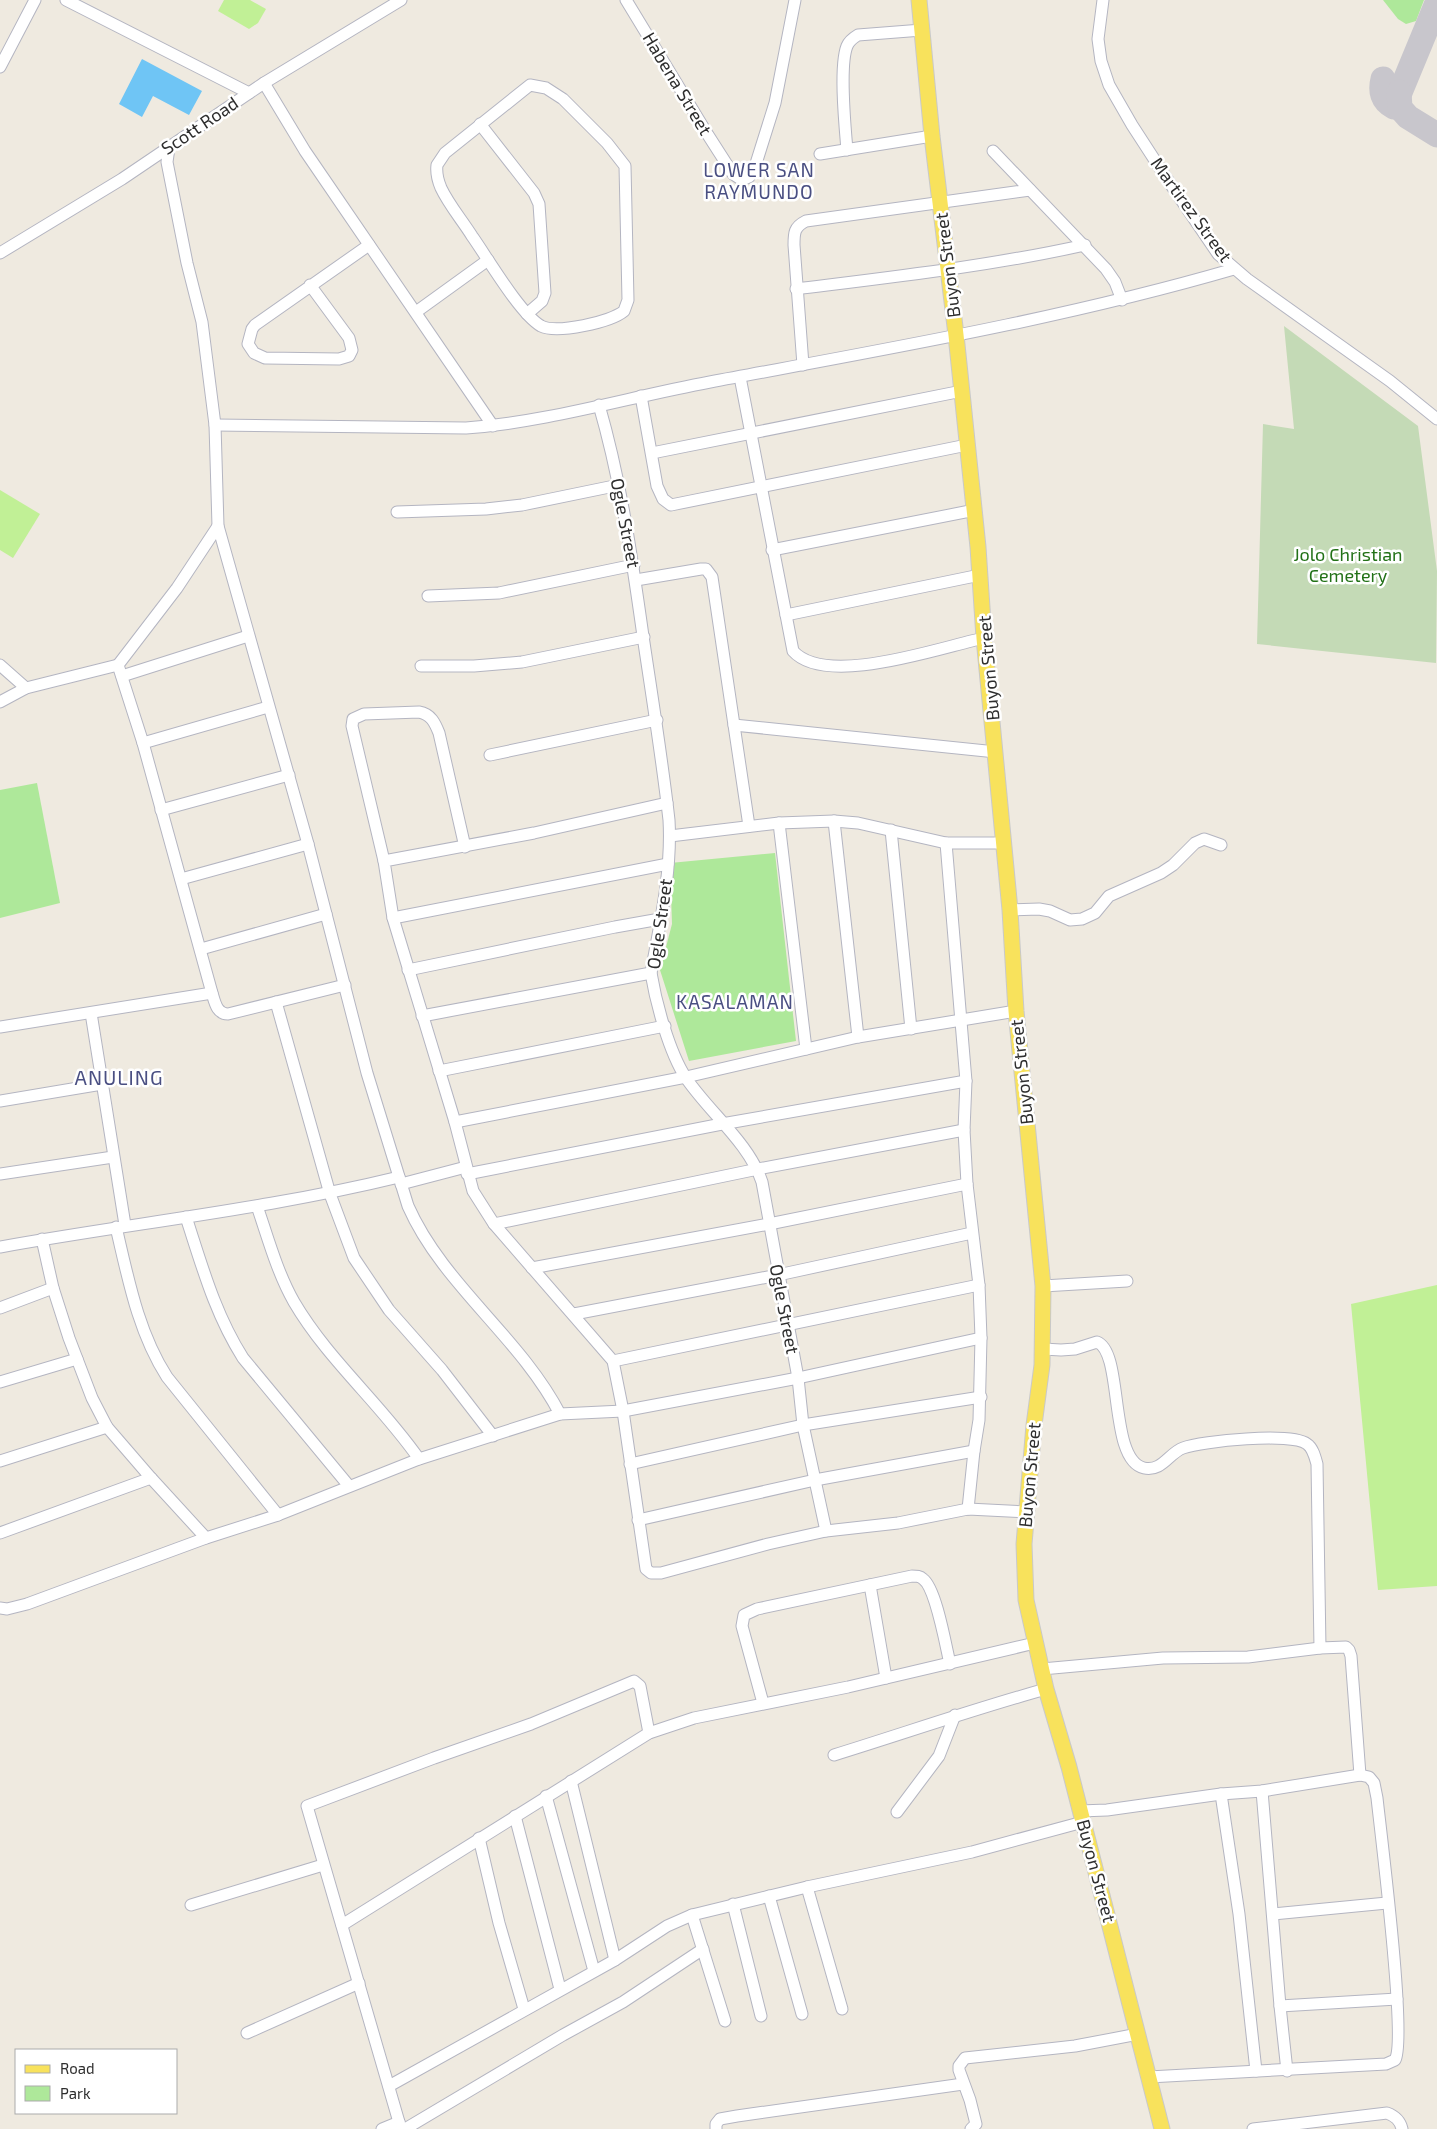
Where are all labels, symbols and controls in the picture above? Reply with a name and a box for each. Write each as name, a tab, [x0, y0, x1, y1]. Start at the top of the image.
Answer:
street label: Habena Street	[638, 28, 717, 139]
street label: Scott Road	[157, 91, 242, 159]
street label: Martirez Street	[1146, 153, 1237, 266]
district label: LOWER SAN RAYMUNDO	[703, 158, 815, 203]
street label: Buyon Street	[930, 211, 964, 319]
street label: Ogle Street	[606, 476, 645, 570]
park label: Jolo Christian Cemetery	[1293, 543, 1403, 586]
street label: Buyon Street	[972, 614, 1004, 722]
street label: Ogle Street	[642, 877, 676, 971]
district label: KASALAMAN	[676, 990, 794, 1013]
street label: Buyon Street	[1005, 1018, 1037, 1126]
district label: ANULING	[74, 1065, 164, 1089]
street label: Ogle Street	[765, 1262, 804, 1356]
street label: Buyon Street	[1013, 1421, 1045, 1528]
street label: Buyon Street	[1073, 1817, 1121, 1925]
legend	[15, 2049, 178, 2114]
text: Road	[60, 2059, 95, 2077]
text: Park	[60, 2084, 91, 2102]

